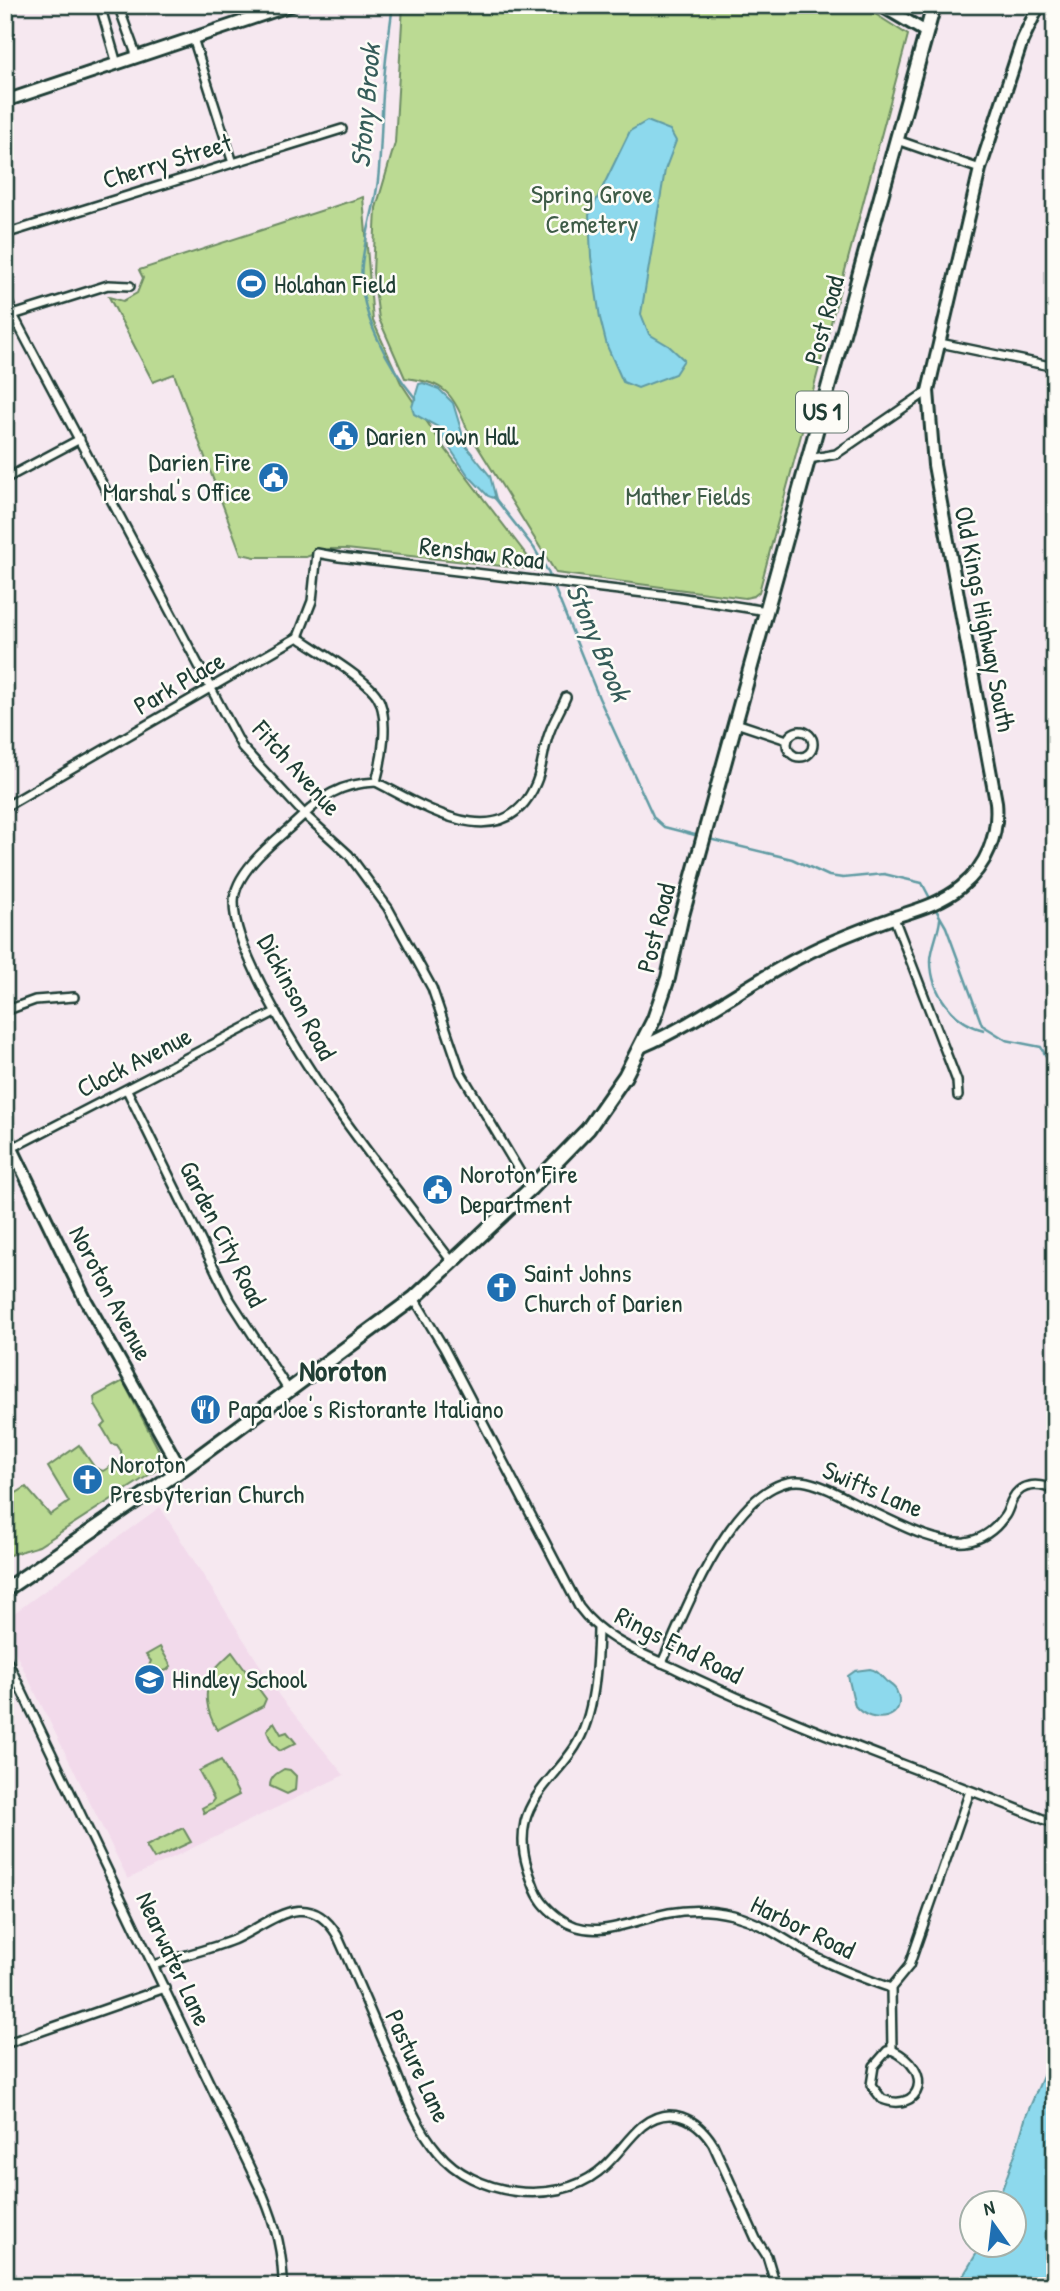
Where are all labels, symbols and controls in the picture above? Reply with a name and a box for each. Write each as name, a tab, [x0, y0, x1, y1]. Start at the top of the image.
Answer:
water label: Stony Brook	[341, 40, 390, 169]
street label: Cherry Street	[98, 124, 237, 197]
park label: Spring Grove Cemetery	[531, 176, 653, 241]
place label: Holahan Field	[274, 266, 396, 301]
sports icon: Holahan Field	[234, 267, 268, 301]
street label: Post Road	[795, 272, 852, 368]
road number: US 1	[796, 391, 848, 432]
place label: Darien Town Hall	[366, 418, 519, 453]
public building icon: Darien Town Hall	[326, 419, 360, 453]
place label: Darien Fire Marshal's Office	[103, 444, 251, 509]
public building icon: Darien Fire Marshal's Office	[257, 460, 291, 494]
park label: Mather Fields	[626, 478, 750, 513]
street label: Old Kings Highway South	[947, 503, 1024, 735]
street label: Renshaw Road	[418, 527, 547, 578]
water label: Stony Brook	[557, 578, 642, 709]
street label: Park Place	[127, 643, 231, 723]
street label: Fitch Avenue	[244, 712, 350, 823]
street label: Post Road	[628, 880, 683, 976]
street label: Dickinson Road	[250, 928, 345, 1066]
street label: Clock Avenue	[70, 1018, 197, 1105]
street label: Garden City Road	[172, 1155, 275, 1313]
place label: Noroton Fire Department	[460, 1156, 578, 1221]
public building icon: Noroton Fire Department	[420, 1172, 454, 1206]
street label: Noroton Avenue	[61, 1219, 162, 1366]
place label: Saint Johns Church of Darien	[524, 1255, 683, 1320]
church icon: Saint Johns Church of Darien	[484, 1271, 518, 1305]
district label: Noroton	[299, 1350, 387, 1390]
place label: Papa Joe's Ristorante Italiano	[228, 1391, 503, 1426]
restaurant icon: Papa Joe's Ristorante Italiano	[188, 1392, 222, 1426]
place label: Noroton Presbyterian Church	[110, 1446, 304, 1511]
street label: Swifts Lane	[818, 1452, 929, 1525]
church icon: Noroton Presbyterian Church	[70, 1462, 104, 1496]
street label: Rings End Road	[609, 1597, 749, 1692]
place label: Hindley School	[172, 1661, 307, 1696]
school or university icon: Hindley School	[132, 1662, 166, 1696]
street label: Nearwater Lane	[128, 1886, 221, 2031]
street label: Harbor Road	[745, 1886, 861, 1967]
street label: Pasture Lane	[377, 2004, 460, 2128]
north arrow	[958, 2190, 1028, 2260]
text: N	[981, 2194, 997, 2221]

